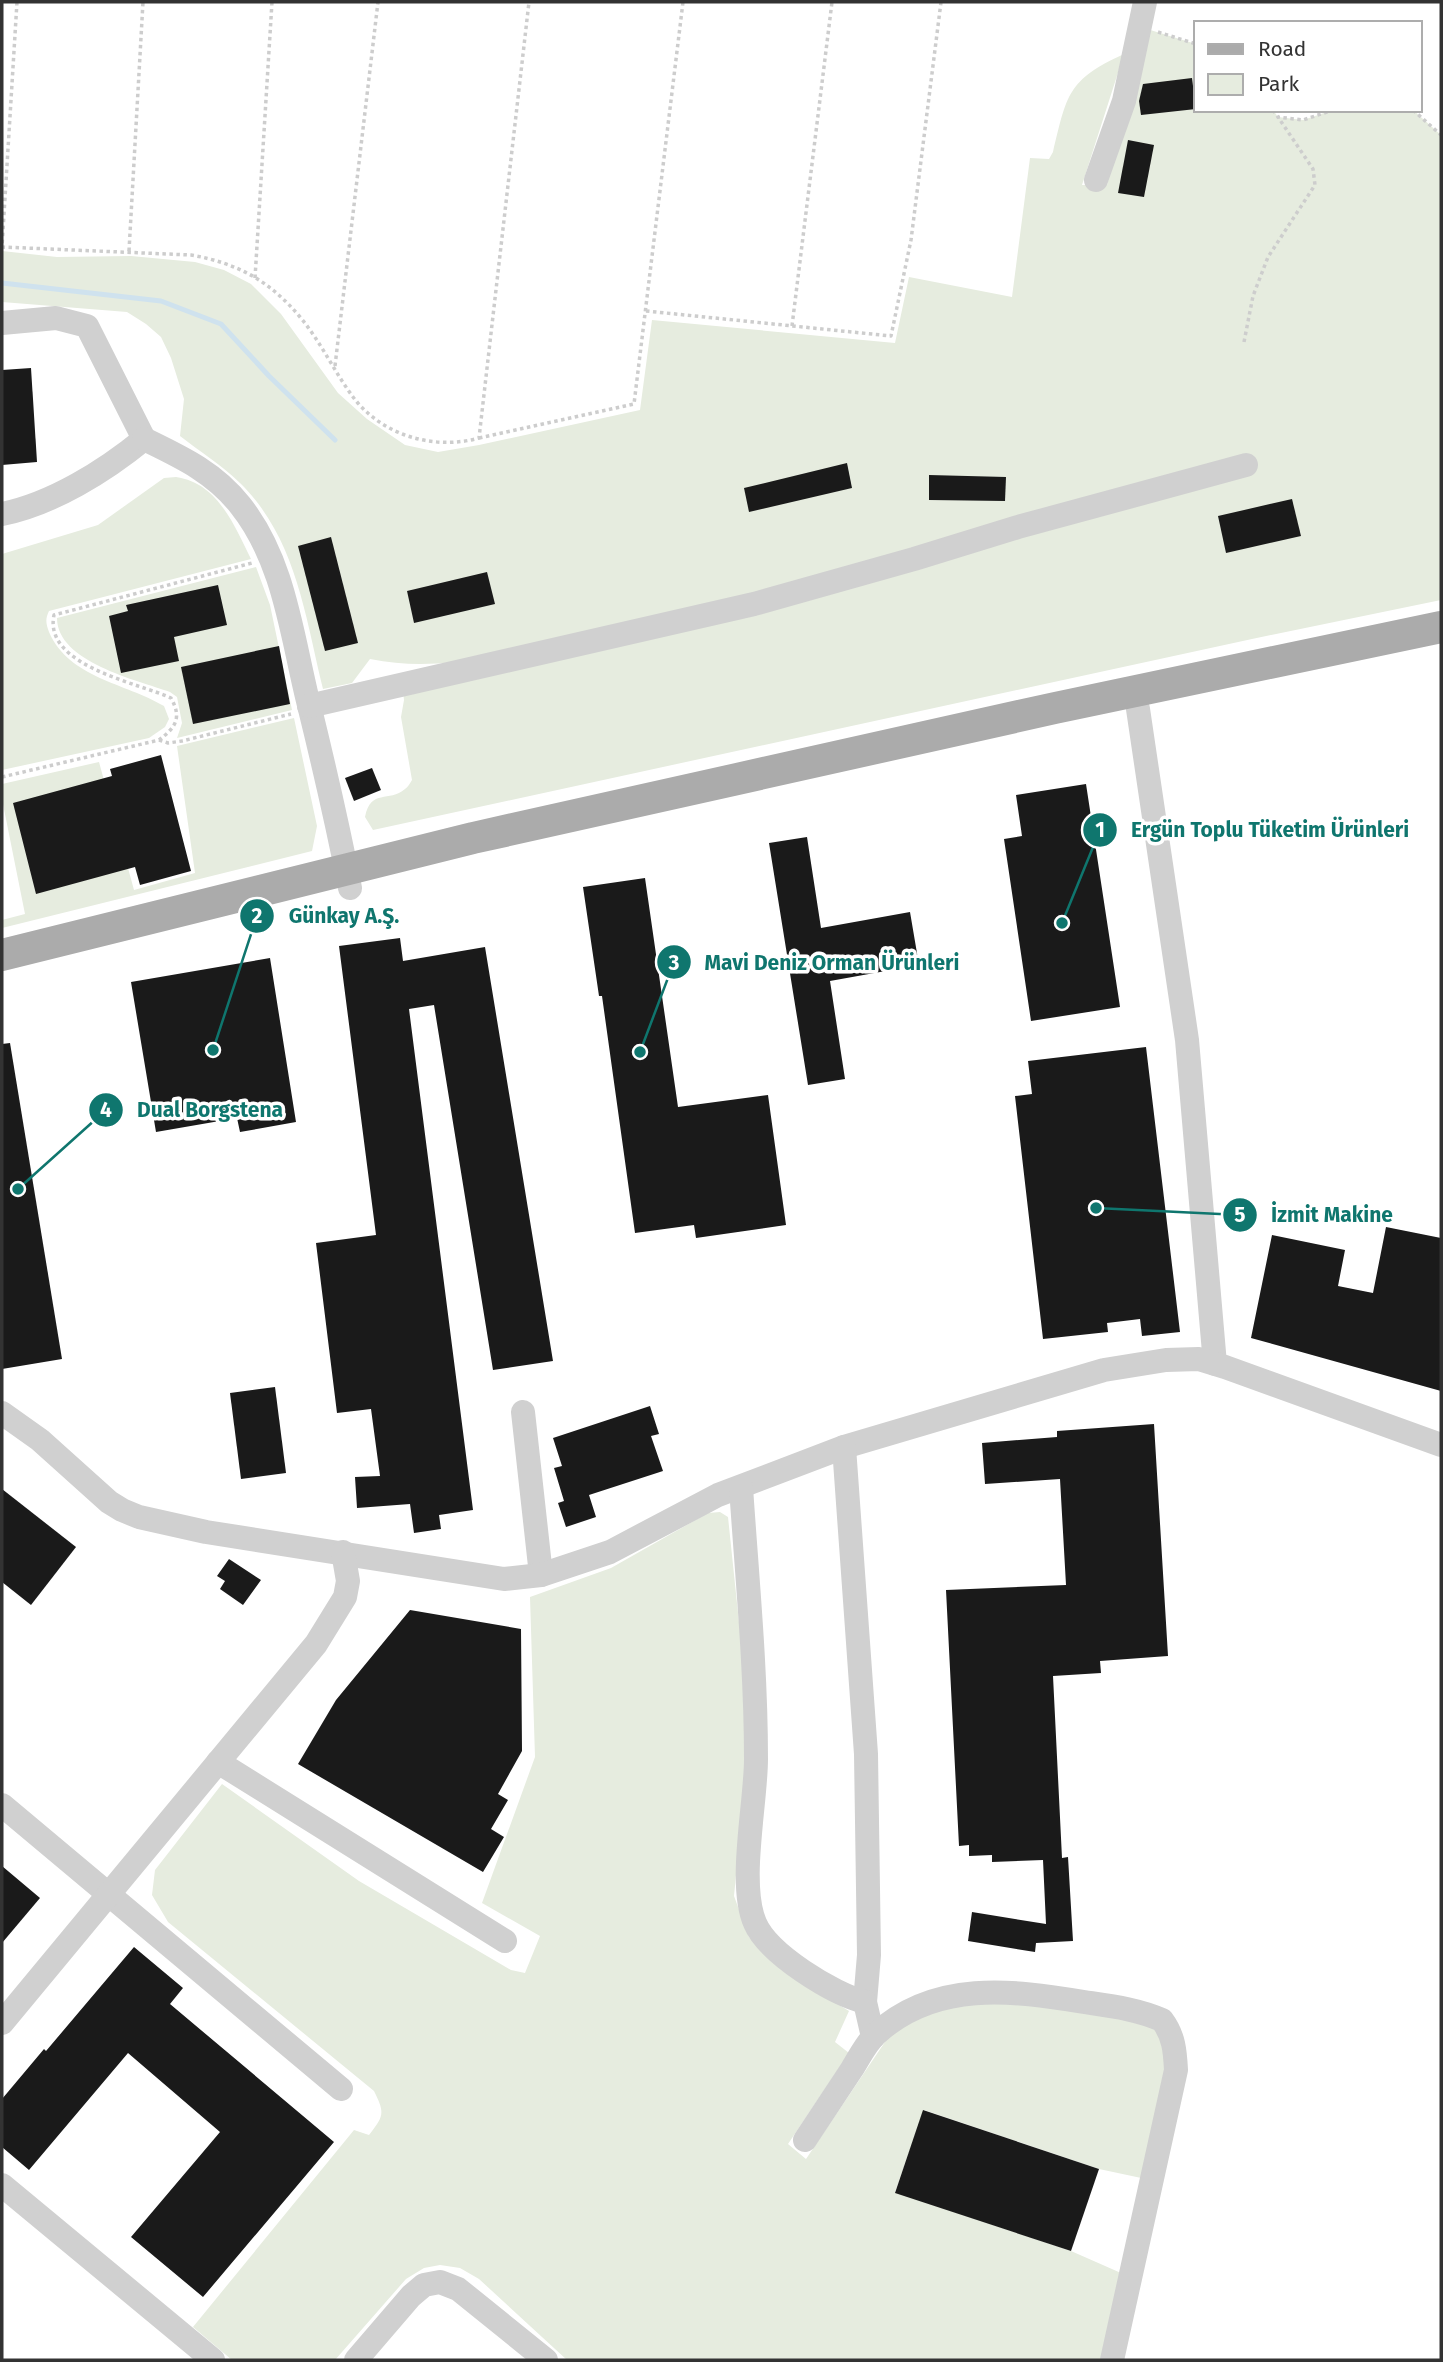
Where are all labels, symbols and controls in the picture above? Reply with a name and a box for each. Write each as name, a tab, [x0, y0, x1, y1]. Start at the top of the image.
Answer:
legend	[1194, 21, 1422, 112]
text: Road	[1258, 36, 1306, 62]
text: Park	[1258, 71, 1300, 97]
callout: Ergün Toplu Tüketim Ürünleri	[1082, 809, 1424, 851]
text: Ergün Toplu Tüketim Ürünleri	[1131, 816, 1409, 843]
text: 1	[1095, 817, 1105, 843]
callout: Günkay A.Ş.	[240, 895, 413, 937]
text: 2	[252, 903, 263, 929]
text: Günkay A.Ş.	[289, 903, 399, 929]
callout: Mavi Deniz Orman Ürünleri	[656, 941, 974, 983]
text: Mavi Deniz Orman Ürünleri	[705, 949, 959, 976]
text: 3	[668, 950, 680, 976]
callout: Dual Borgstena	[88, 1089, 297, 1131]
text: 4	[100, 1097, 112, 1123]
text: Dual Borgstena	[137, 1097, 283, 1123]
callout: İzmit Makine	[1222, 1194, 1407, 1236]
text: İzmit Makine	[1271, 1201, 1393, 1228]
text: 5	[1234, 1202, 1246, 1228]

